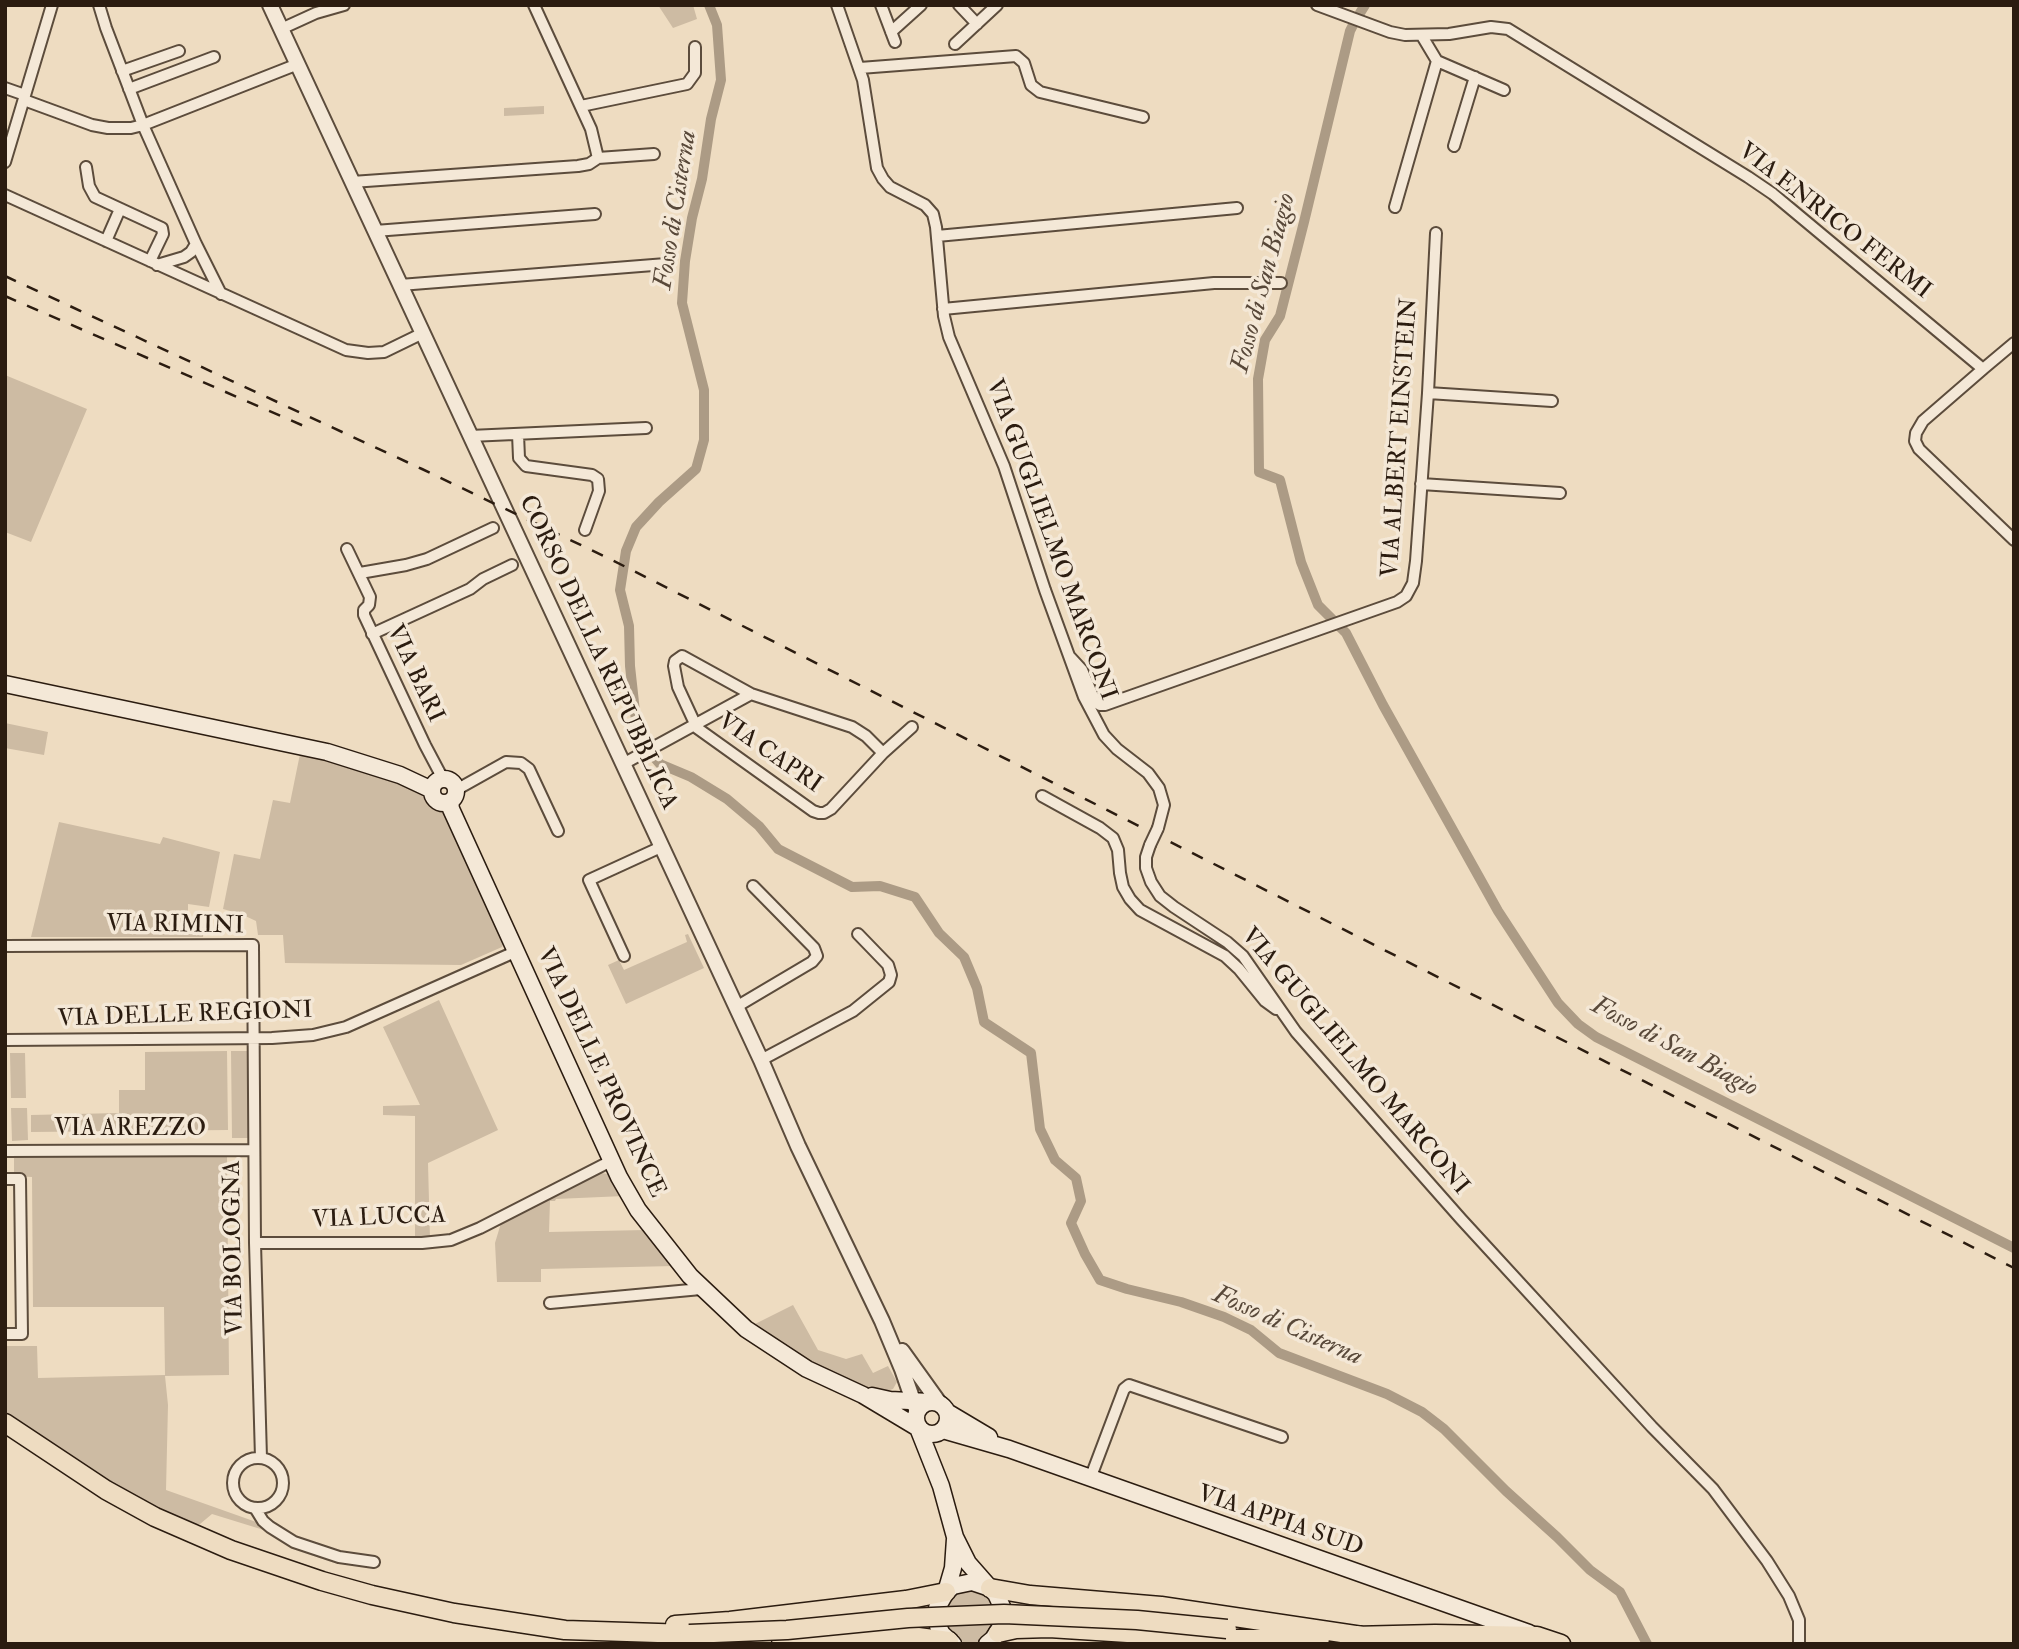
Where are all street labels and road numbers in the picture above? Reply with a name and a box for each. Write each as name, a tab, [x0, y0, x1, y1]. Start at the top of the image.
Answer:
street label: VIA ENRICO FERMI	[1732, 138, 1936, 306]
street label: VIA ALBERT EINSTEIN	[1377, 297, 1425, 579]
street label: VIA GUGLIELMO MARCONI	[978, 376, 1122, 704]
street label: CORSO DELLA REPUBBLICA	[511, 491, 683, 815]
street label: VIA BARI	[379, 620, 449, 728]
street label: VIA CAPRI	[711, 708, 827, 800]
street label: VIA RIMINI	[106, 910, 244, 942]
street label: VIA GUGLIELMO MARCONI	[1234, 923, 1474, 1201]
street label: VIA DELLE PROVINCE	[529, 943, 671, 1203]
street label: VIA DELLE REGIONI	[57, 997, 313, 1035]
street label: VIA AREZZO	[54, 1116, 206, 1144]
street label: VIA BOLOGNA	[219, 1160, 251, 1336]
street label: VIA LUCCA	[311, 1202, 447, 1236]
street label: VIA APPIA SUD	[1193, 1480, 1367, 1564]

